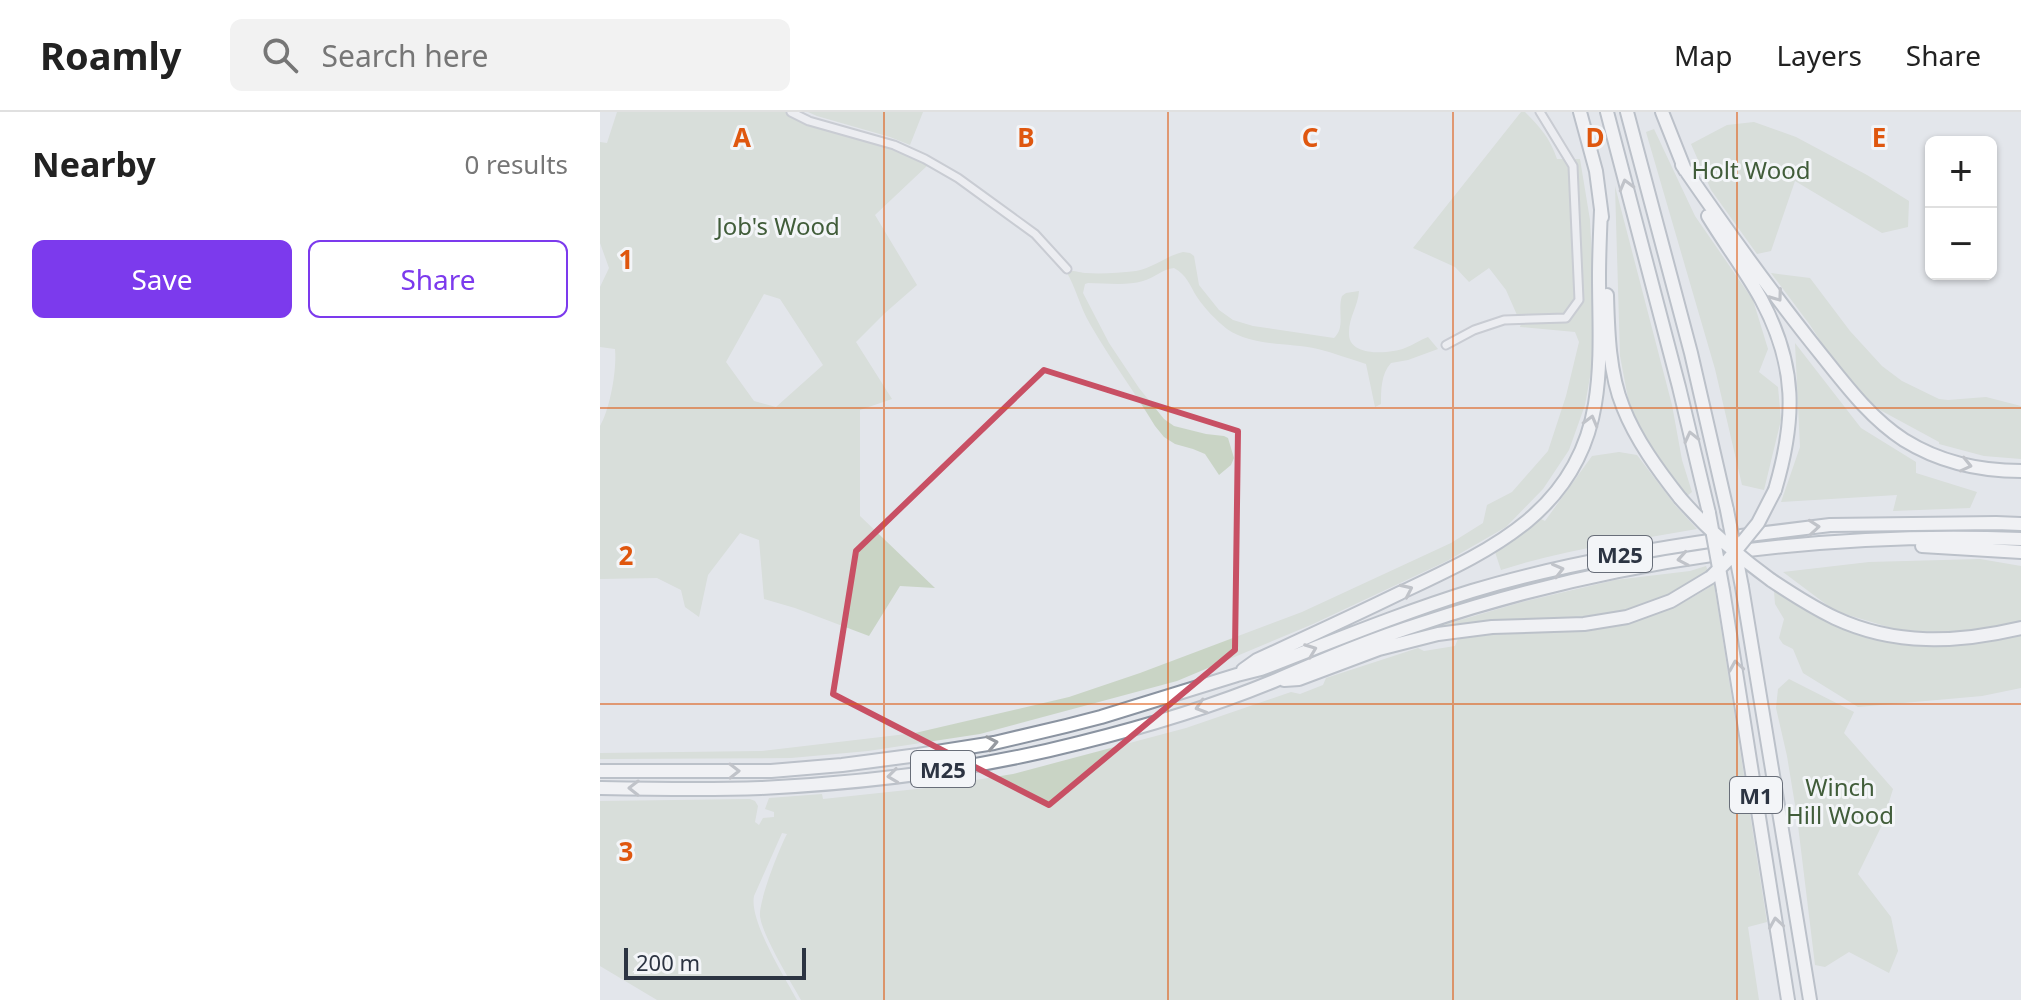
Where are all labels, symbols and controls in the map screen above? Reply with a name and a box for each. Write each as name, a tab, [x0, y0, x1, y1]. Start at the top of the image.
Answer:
search box	[230, 19, 790, 91]
text: Roamly	[40, 29, 182, 81]
icon: search	[258, 33, 302, 77]
text: Search here	[322, 35, 488, 76]
text: Map	[1674, 36, 1732, 74]
text: Layers	[1776, 36, 1862, 74]
text: Share	[1906, 36, 1981, 74]
text: A	[733, 119, 751, 155]
text: B	[1017, 119, 1035, 155]
text: C	[1302, 119, 1318, 155]
text: D	[1585, 119, 1605, 155]
text: E	[1872, 119, 1886, 155]
map controls	[1925, 136, 1997, 280]
button: +	[1925, 136, 1997, 208]
text: Nearby	[32, 141, 156, 187]
text: 0 results	[464, 146, 568, 182]
park label: Holt Wood	[1691, 153, 1811, 186]
one-way arrow	[1619, 179, 1636, 193]
button: −	[1925, 208, 1997, 280]
park label: Job's Wood	[714, 209, 840, 242]
button: Save	[32, 240, 292, 318]
button: Share	[308, 240, 568, 318]
text: 1	[619, 241, 633, 277]
one-way arrow	[1767, 288, 1781, 302]
one-way arrow	[1581, 415, 1598, 429]
one-way arrow	[1683, 431, 1700, 444]
one-way arrow	[1958, 456, 1972, 473]
one-way arrow	[1808, 519, 1821, 536]
road number: M25	[1588, 536, 1652, 572]
text: 2	[619, 537, 634, 573]
one-way arrow	[1676, 550, 1690, 567]
one-way arrow	[1550, 562, 1564, 579]
one-way arrow	[1399, 584, 1413, 600]
one-way arrow	[1303, 643, 1317, 660]
one-way arrow	[1728, 659, 1745, 673]
one-way arrow	[1195, 698, 1209, 714]
one-way arrow	[985, 735, 998, 752]
road number: M25	[911, 751, 975, 787]
one-way arrow	[728, 763, 741, 780]
one-way arrow	[886, 767, 900, 784]
park label: Winch Hill Wood	[1786, 770, 1894, 831]
road number: M1	[1730, 777, 1782, 813]
one-way arrow	[627, 780, 640, 797]
text: 3	[619, 833, 633, 869]
one-way arrow	[1768, 916, 1785, 930]
scale bar	[624, 944, 806, 980]
text: 200 m	[636, 947, 700, 977]

